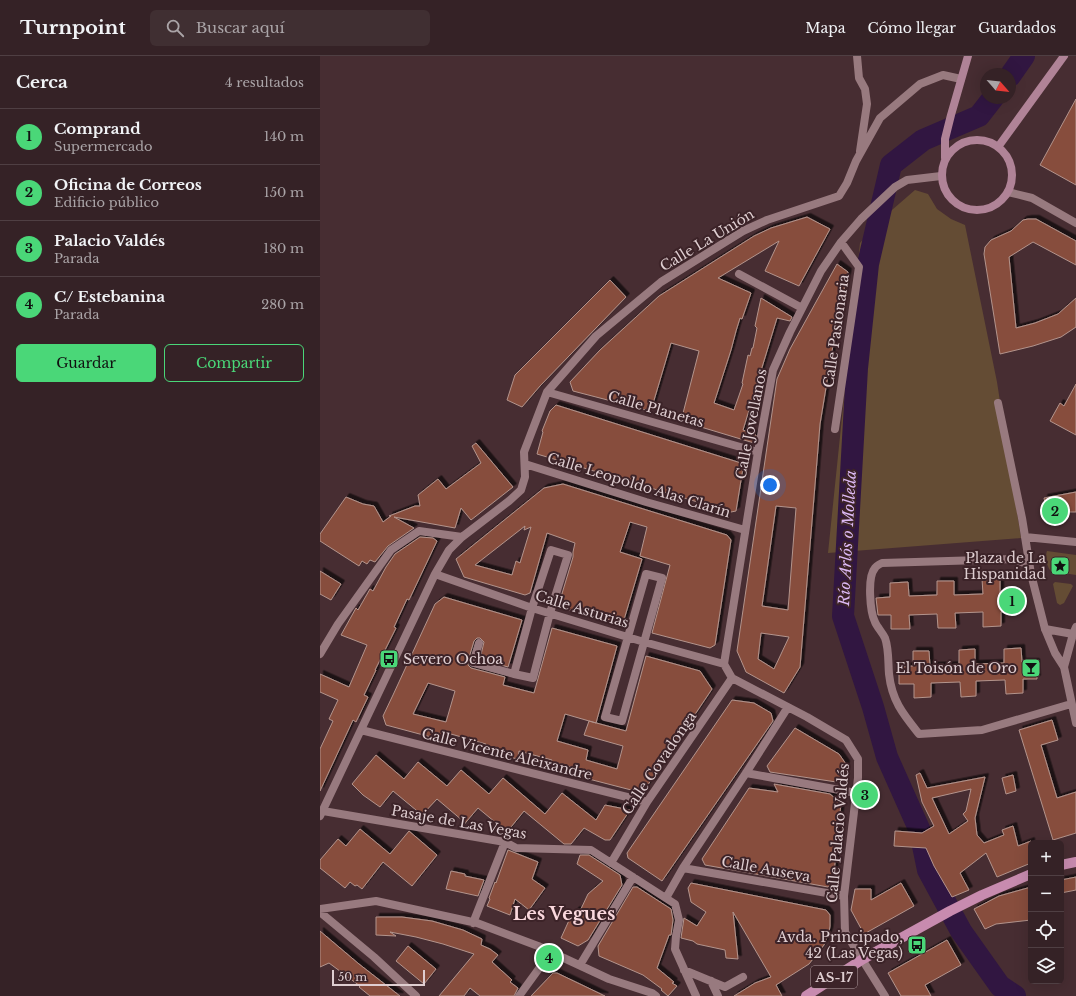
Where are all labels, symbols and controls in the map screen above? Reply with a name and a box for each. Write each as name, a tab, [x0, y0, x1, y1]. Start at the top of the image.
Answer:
search box	[150, 10, 430, 46]
text: Turnpoint	[20, 16, 126, 39]
icon: search	[164, 17, 186, 39]
text: Buscar aquí	[196, 18, 285, 37]
text: Mapa	[805, 19, 845, 37]
text: Cómo llegar	[867, 19, 956, 37]
text: Guardados	[978, 19, 1056, 37]
north arrow	[980, 68, 1016, 104]
text: Cerca	[16, 72, 68, 93]
text: 4 resultados	[225, 74, 304, 91]
text: Comprand	[54, 119, 141, 138]
text: 1	[26, 128, 32, 145]
text: 140 m	[264, 128, 304, 145]
text: Supermercado	[54, 138, 152, 155]
text: Oficina de Correos	[54, 175, 202, 194]
text: 2	[25, 184, 33, 201]
text: 150 m	[264, 184, 304, 201]
text: Edificio público	[54, 194, 159, 211]
street label: Calle La Unión	[657, 205, 758, 275]
text: Palacio Valdés	[54, 231, 165, 250]
text: 3	[25, 240, 33, 257]
text: 180 m	[263, 240, 304, 257]
text: Parada	[54, 250, 99, 267]
street label: Calle Pasionaria	[819, 273, 853, 389]
text: C/ Estebanina	[54, 287, 165, 306]
text: 4	[25, 296, 33, 313]
text: 280 m	[261, 296, 304, 313]
text: Parada	[54, 306, 99, 323]
button: Guardar	[16, 344, 156, 382]
button: Compartir	[164, 344, 304, 382]
street label: Calle Jovellanos	[731, 367, 771, 481]
street label: Calle Planetas	[606, 387, 706, 431]
street label: Calle Leopoldo Alas Clarín	[545, 448, 733, 522]
water label: Río Arlós o Molleda	[834, 470, 860, 607]
your location	[760, 475, 780, 495]
pin: 2	[1042, 496, 1068, 526]
place label: Plaza de La Hispanidad	[964, 549, 1047, 583]
place icon: Plaza de La Hispanidad	[1049, 555, 1071, 577]
street label: Calle Asturias	[533, 586, 631, 632]
pin: 1	[999, 586, 1025, 616]
bus stop icon: Severo Ochoa	[378, 648, 400, 670]
place label: Severo Ochoa	[403, 650, 503, 668]
bar icon: El Toisón de Oro	[1020, 657, 1042, 679]
place label: El Toisón de Oro	[895, 659, 1017, 677]
street label: Calle Covadonga	[618, 708, 700, 818]
street label: Calle Vicente Aleixandre	[420, 724, 594, 784]
street label: Calle Palacio Valdés	[823, 762, 853, 904]
pin: 3	[852, 780, 878, 810]
street label: Pasaje de Las Vegas	[390, 801, 528, 843]
map controls	[1028, 840, 1064, 984]
button: +	[1028, 840, 1064, 876]
street label: Calle Auseva	[720, 852, 812, 886]
button: −	[1028, 876, 1064, 912]
district label: Les Vegues	[513, 903, 615, 925]
button: locate	[1028, 912, 1064, 948]
place label: Avda. Principado, 42 (Las Vegas)	[776, 928, 903, 962]
bus stop icon: Avda. Principado, 42 (Las Vegas)	[906, 934, 928, 956]
pin: 4	[536, 943, 562, 973]
button: layers	[1028, 948, 1064, 984]
road number: AS-17	[811, 966, 857, 988]
scale bar	[332, 968, 425, 987]
text: 50 m	[338, 970, 367, 984]

